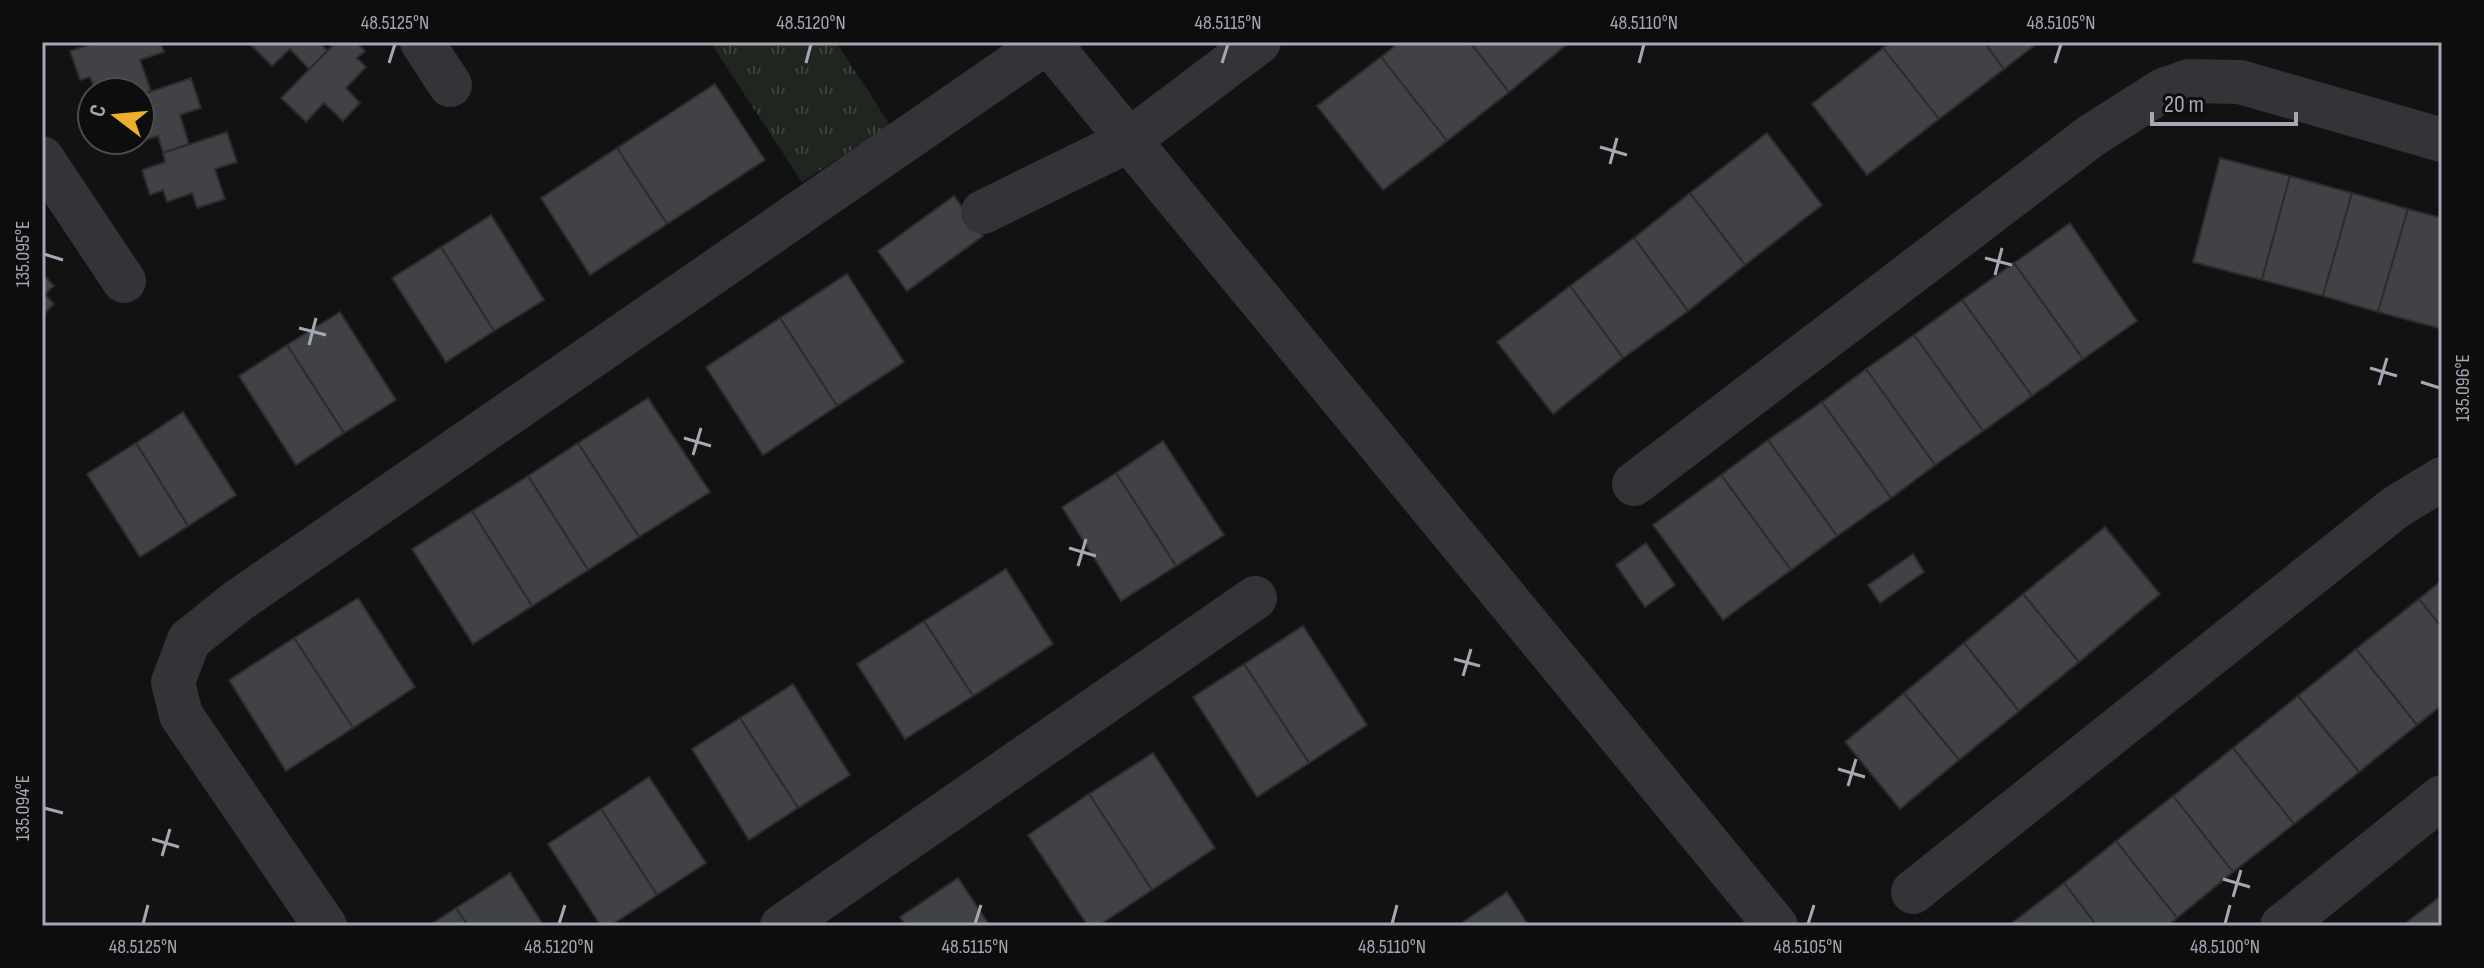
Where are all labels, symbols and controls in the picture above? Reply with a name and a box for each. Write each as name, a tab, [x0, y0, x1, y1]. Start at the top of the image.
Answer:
text: 48.5125°N	[361, 11, 429, 35]
text: 48.5120°N	[776, 11, 846, 35]
text: 48.5115°N	[1195, 11, 1261, 35]
text: 48.5110°N	[1610, 11, 1678, 35]
text: 48.5105°N	[2027, 11, 2095, 35]
north arrow	[76, 76, 156, 156]
scale bar	[2152, 76, 2296, 126]
text: 20 m	[2164, 90, 2204, 119]
text: С	[84, 102, 113, 120]
text: 135.095°E	[11, 221, 35, 287]
text: 135.096°E	[2451, 354, 2475, 422]
text: 135.094°E	[11, 775, 35, 841]
text: 48.5125°N	[109, 935, 177, 959]
text: 48.5120°N	[524, 935, 594, 959]
text: 48.5115°N	[942, 935, 1008, 959]
text: 48.5110°N	[1358, 935, 1426, 959]
text: 48.5105°N	[1774, 935, 1842, 959]
text: 48.5100°N	[2190, 935, 2260, 959]

